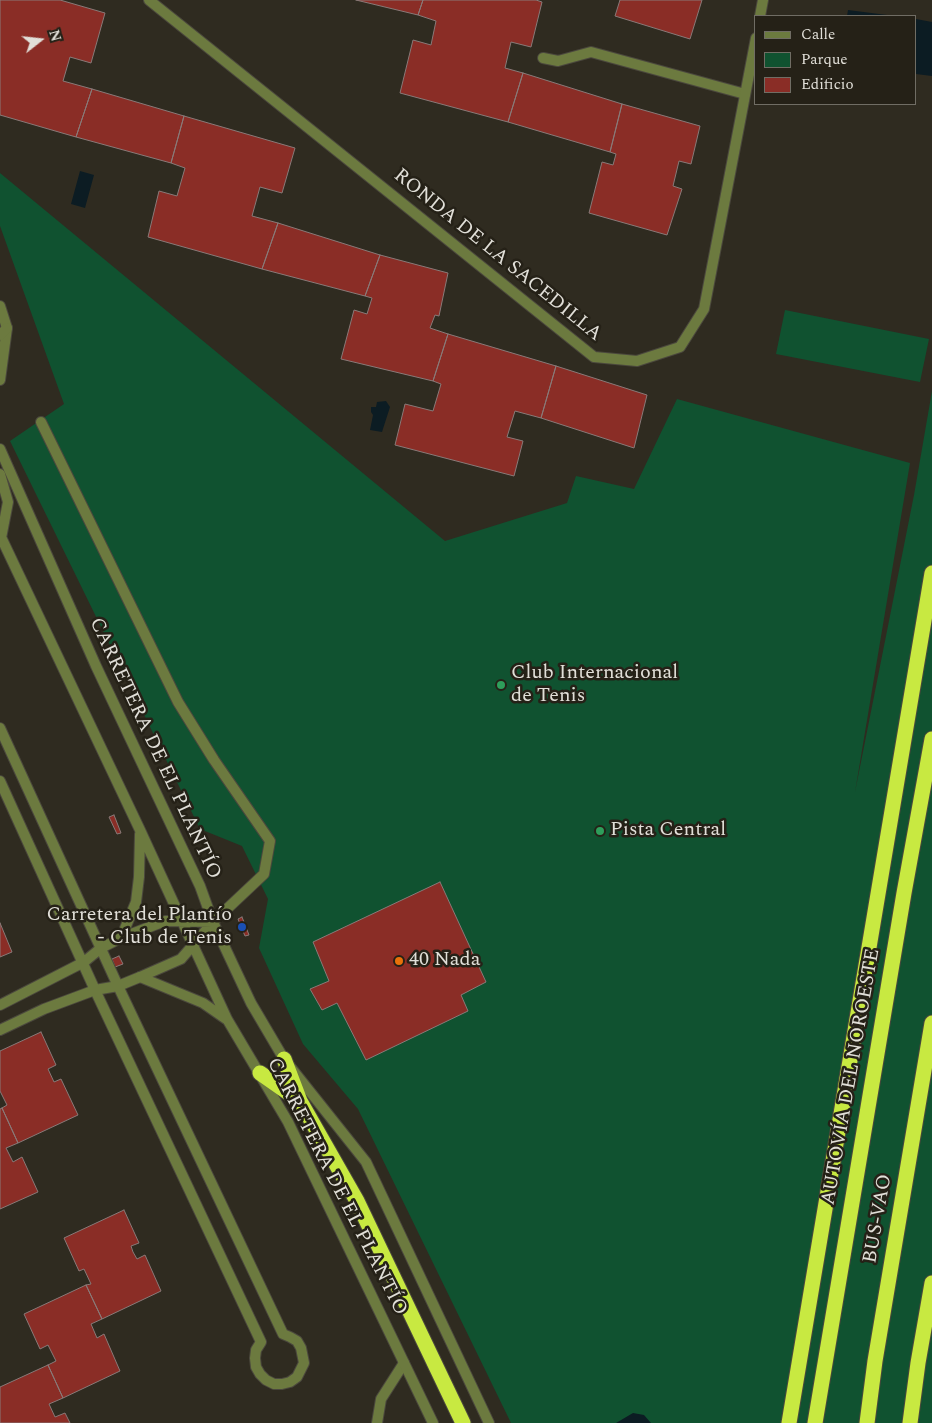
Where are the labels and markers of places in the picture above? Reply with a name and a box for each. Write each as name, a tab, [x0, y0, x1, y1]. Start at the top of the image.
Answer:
place label: Club Internacional de Tenis	[511, 662, 678, 709]
marker: Club Internacional de Tenis	[495, 679, 507, 691]
place label: Pista Central	[610, 819, 726, 843]
marker: Pista Central	[594, 825, 606, 837]
place label: Carretera del Plantío - Club de Tenis	[47, 904, 232, 951]
marker: Carretera del Plantío - Club de Tenis	[236, 921, 248, 933]
place label: 40 Nada	[409, 949, 481, 973]
marker: 40 Nada	[393, 955, 405, 967]

